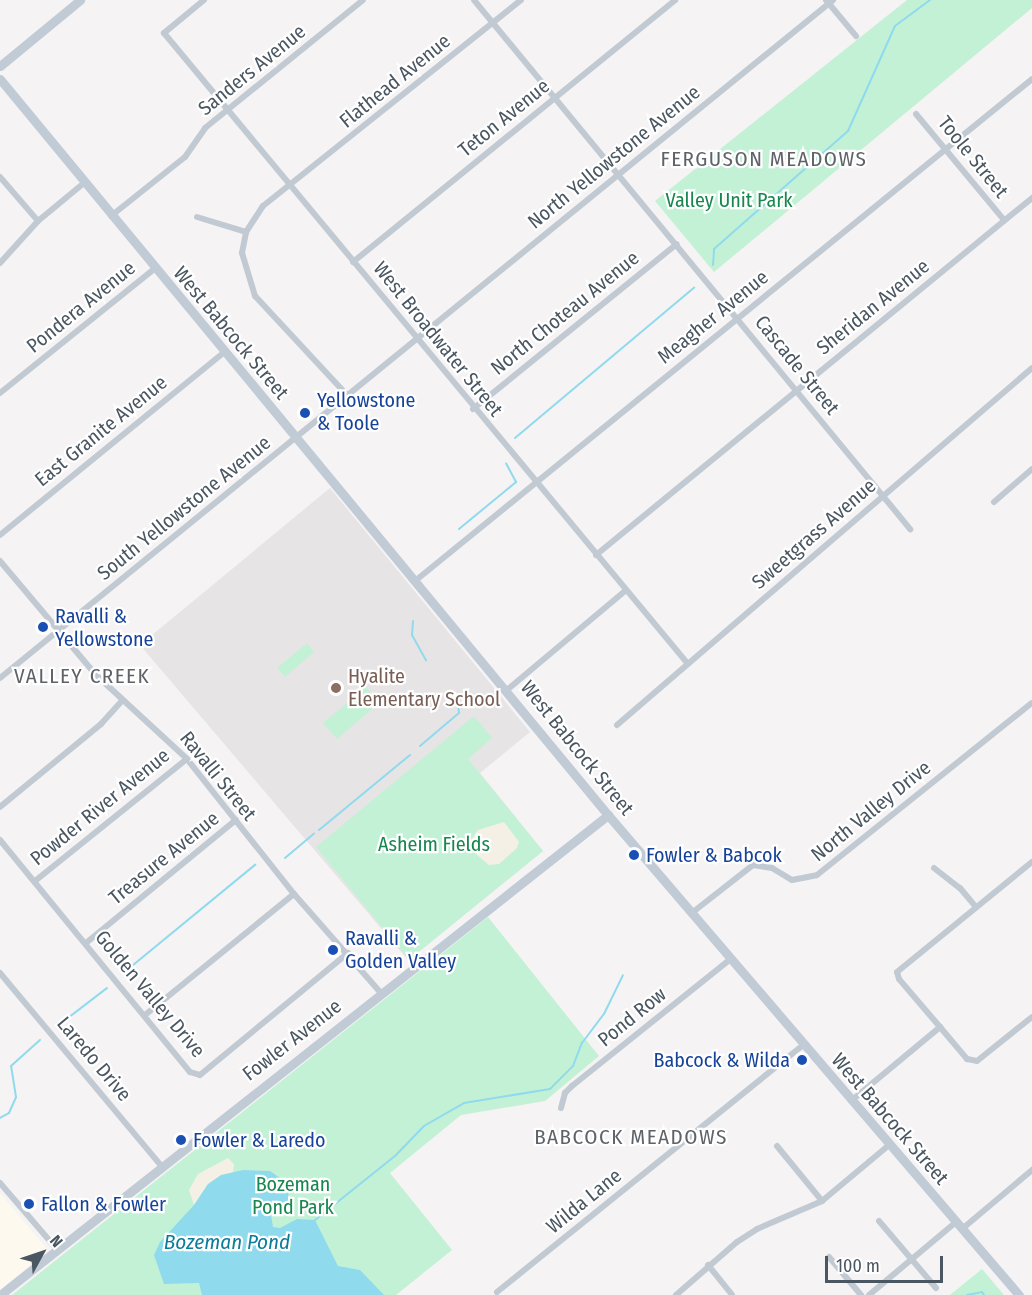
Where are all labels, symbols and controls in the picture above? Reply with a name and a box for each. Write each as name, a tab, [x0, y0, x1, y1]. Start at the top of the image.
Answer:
street label: Sanders Avenue	[194, 19, 310, 121]
street label: Flathead Avenue	[335, 29, 455, 133]
street label: Teton Avenue	[454, 74, 554, 162]
street label: North Yellowstone Avenue	[523, 80, 705, 234]
street label: Toole Street	[933, 111, 1013, 203]
district label: FERGUSON MEADOWS	[661, 146, 867, 172]
park label: Valley Unit Park	[666, 188, 792, 212]
street label: North Choteau Avenue	[486, 246, 644, 380]
street label: Sheridan Avenue	[812, 254, 934, 360]
street label: Pondera Avenue	[22, 256, 140, 358]
street label: West Broadwater Street	[368, 257, 508, 421]
street label: West Babcock Street	[168, 262, 294, 404]
street label: Meagher Avenue	[653, 265, 773, 369]
street label: Cascade Street	[750, 311, 844, 419]
street label: East Granite Avenue	[30, 370, 172, 492]
place label: Yellowstone & Toole	[317, 389, 415, 436]
marker: Yellowstone & Toole	[298, 406, 312, 420]
street label: South Yellowstone Avenue	[93, 431, 275, 585]
street label: Sweetgrass Avenue	[747, 474, 881, 594]
place label: Ravalli & Yellowstone	[55, 604, 153, 651]
marker: Ravalli & Yellowstone	[36, 620, 50, 634]
district label: VALLEY CREEK	[14, 663, 150, 689]
place label: Hyalite Elementary School	[348, 664, 500, 711]
street label: West Babcock Street	[515, 676, 639, 820]
marker: Hyalite Elementary School	[329, 681, 343, 695]
street label: Ravalli Street	[175, 727, 261, 825]
street label: Powder River Avenue	[26, 743, 174, 871]
street label: North Valley Drive	[806, 756, 936, 866]
street label: Treasure Avenue	[104, 806, 224, 910]
park label: Asheim Fields	[378, 832, 490, 856]
place label: Fowler & Babcok	[646, 843, 782, 867]
marker: Fowler & Babcok	[627, 848, 641, 862]
street label: Golden Valley Drive	[90, 926, 210, 1062]
place label: Ravalli & Golden Valley	[345, 927, 456, 974]
marker: Ravalli & Golden Valley	[326, 943, 340, 957]
street label: Pond Row	[593, 982, 671, 1052]
street label: Fowler Avenue	[238, 994, 346, 1086]
street label: Laredo Drive	[52, 1012, 136, 1106]
place label: Babcock & Wilda	[654, 1048, 790, 1072]
street label: West Babcock Street	[826, 1048, 954, 1190]
marker: Babcock & Wilda	[795, 1053, 809, 1067]
district label: BABCOCK MEADOWS	[534, 1124, 728, 1150]
place label: Fowler & Laredo	[193, 1128, 325, 1152]
marker: Fowler & Laredo	[174, 1133, 188, 1147]
street label: Wilda Lane	[542, 1164, 626, 1238]
park label: Bozeman Pond Park	[252, 1173, 334, 1220]
place label: Fallon & Fowler	[41, 1192, 166, 1216]
marker: Fallon & Fowler	[22, 1197, 36, 1211]
north arrow	[12, 1223, 72, 1283]
water label: Bozeman Pond	[164, 1229, 290, 1255]
text: N	[46, 1231, 67, 1251]
scale bar	[828, 1244, 946, 1282]
text: 100 m	[836, 1255, 880, 1277]

